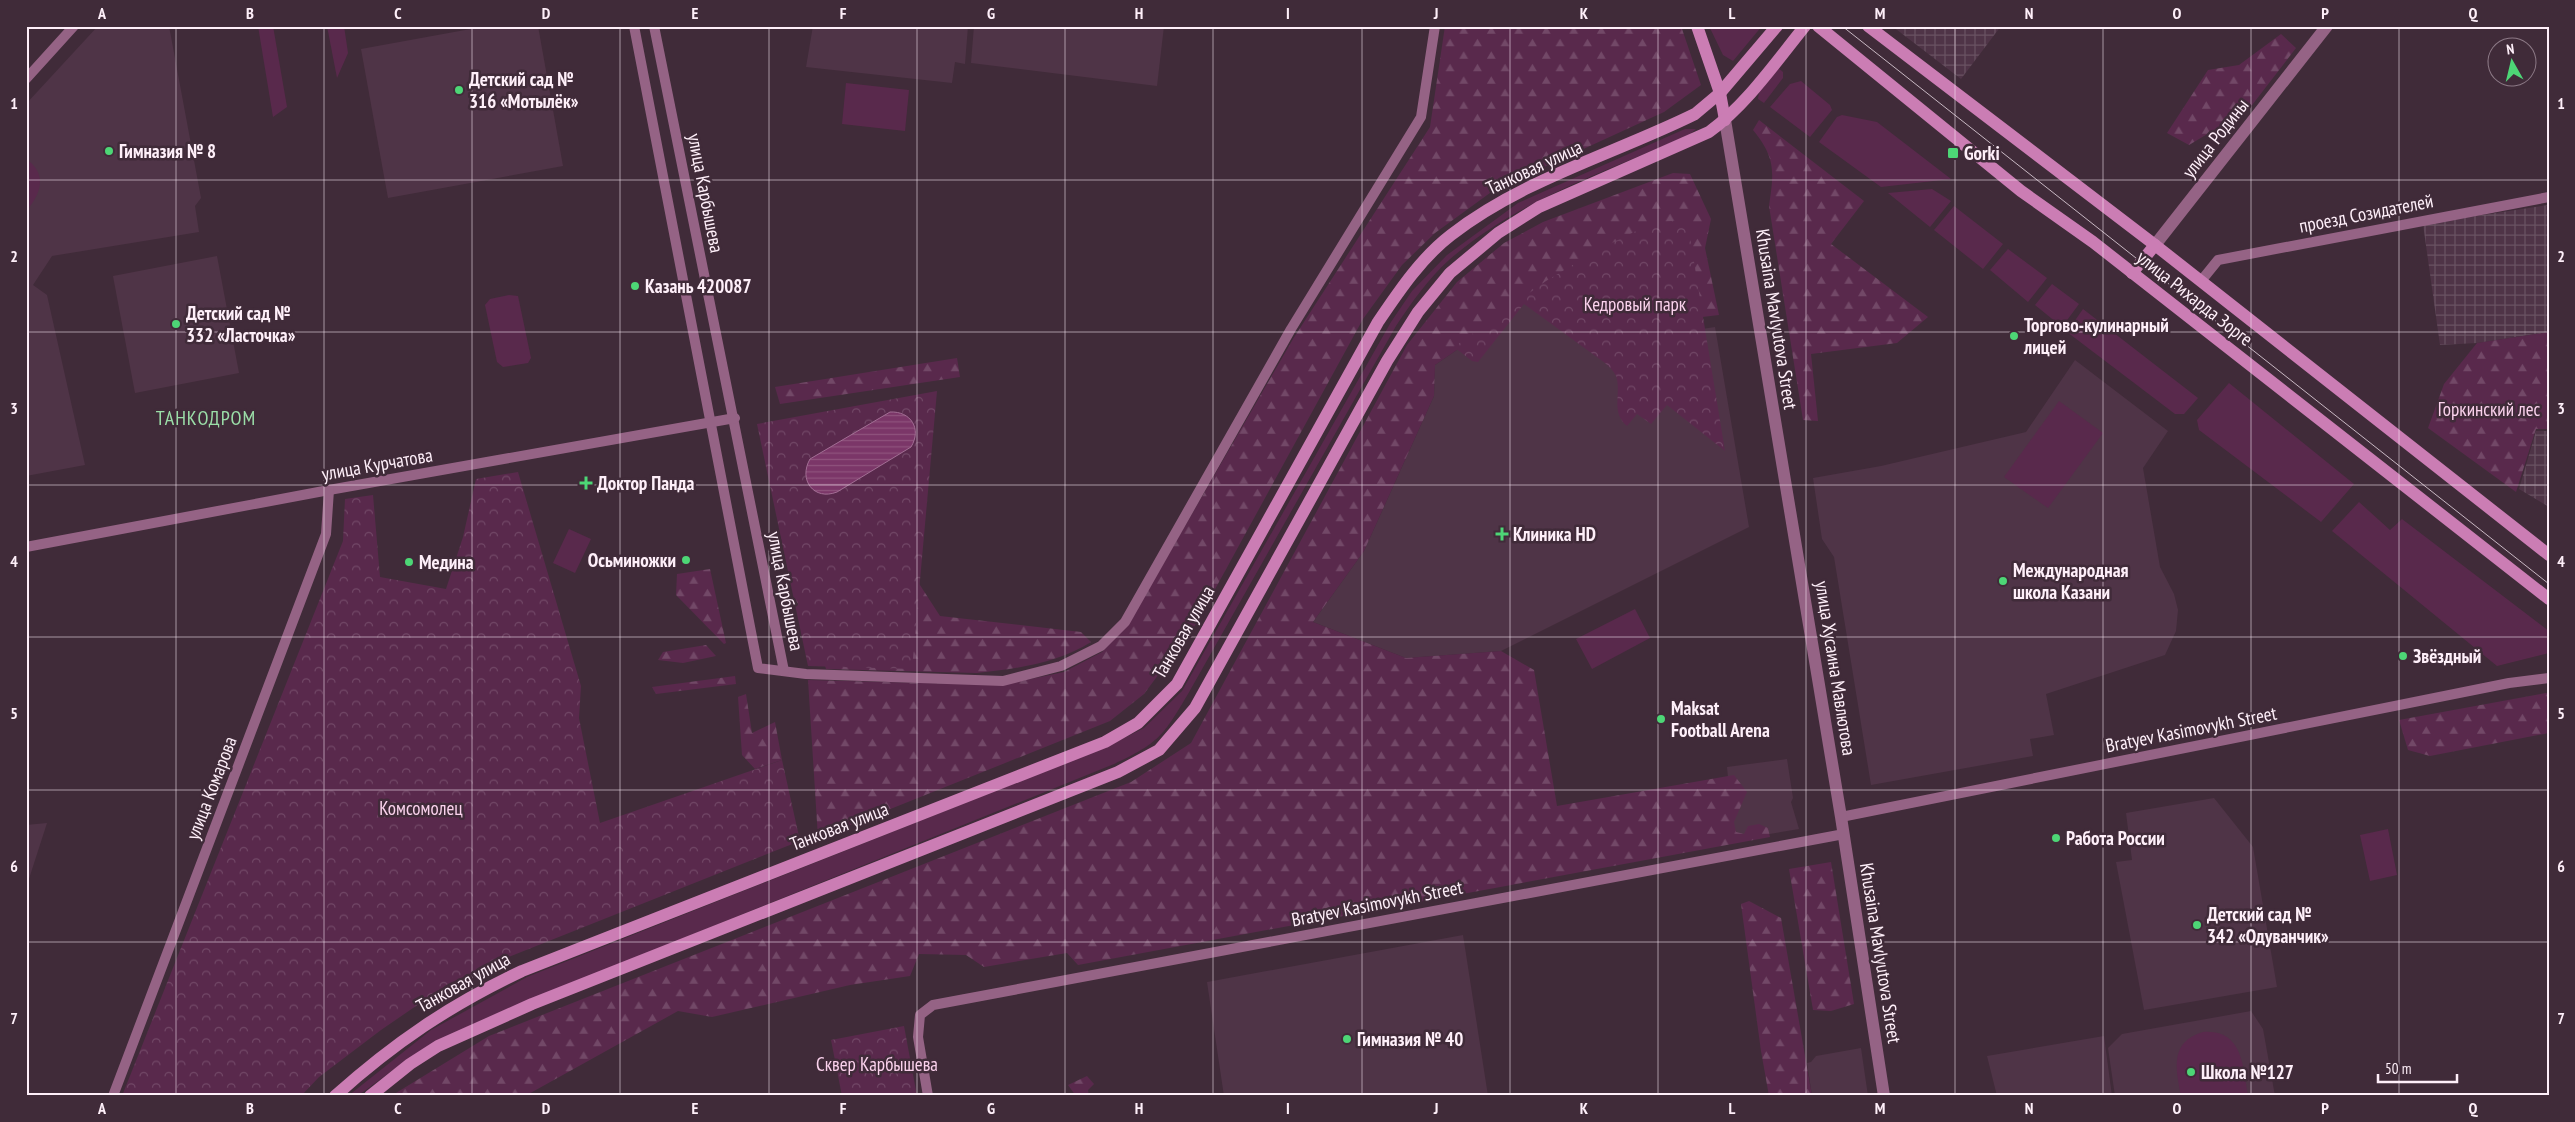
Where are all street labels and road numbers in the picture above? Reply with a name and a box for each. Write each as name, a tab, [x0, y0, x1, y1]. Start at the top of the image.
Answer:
street label: улица Родины	[2176, 93, 2254, 183]
street label: улица Карбышева	[683, 131, 729, 255]
street label: Танковая улица	[1482, 134, 1586, 200]
street label: проезд Созидателей	[2297, 188, 2435, 238]
street label: Khusaina Mavlyutova Street	[1751, 227, 1803, 412]
street label: улица Рихарда Зорге	[2132, 245, 2258, 351]
street label: улица Курчатова	[320, 442, 434, 486]
street label: улица Карбышева	[763, 529, 809, 653]
street label: улица Хусаина Мавлютова	[1810, 579, 1862, 757]
street label: Танковая улица	[1147, 581, 1219, 683]
street label: Bratyev Kasimovykh Street	[2103, 700, 2279, 757]
street label: улица Комарова	[180, 733, 242, 843]
street label: Танковая улица	[786, 796, 892, 856]
street label: Khusaina Mavlyutova Street	[1855, 861, 1907, 1046]
street label: Bratyev Kasimovykh Street	[1289, 874, 1465, 931]
street label: Танковая улица	[412, 946, 514, 1018]

